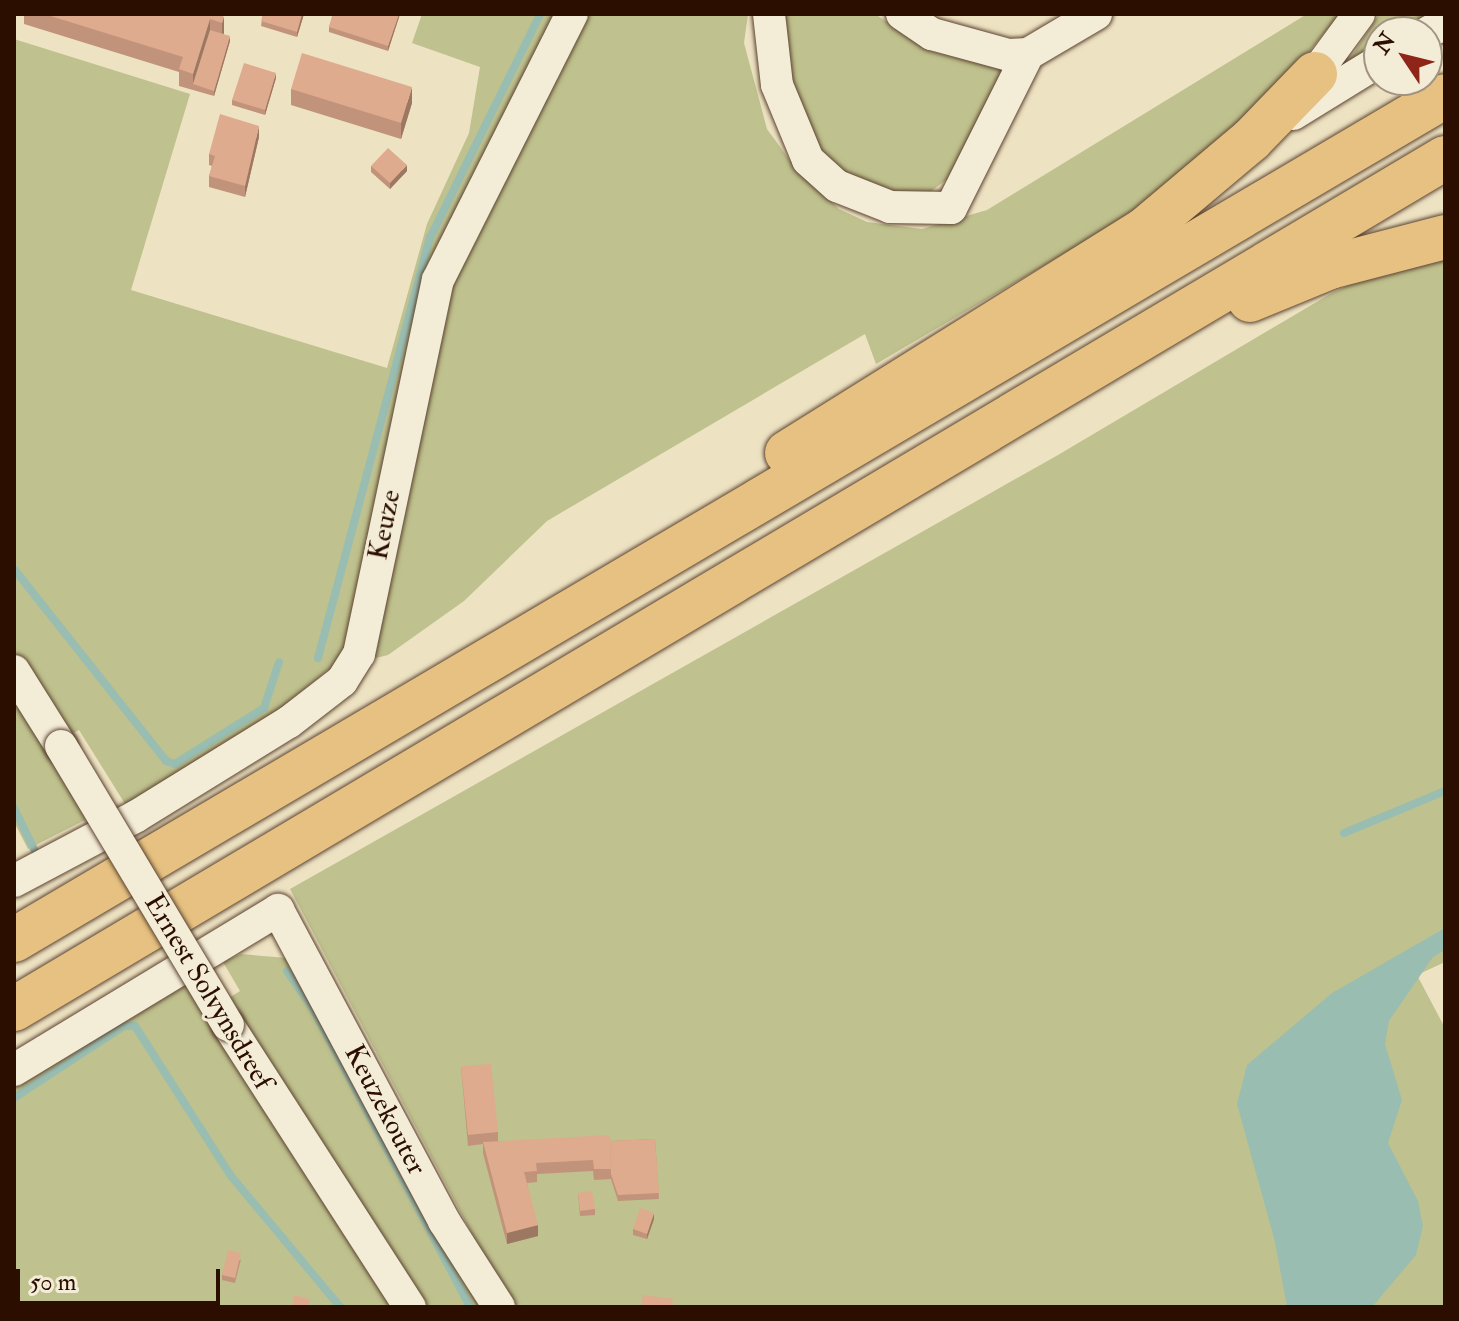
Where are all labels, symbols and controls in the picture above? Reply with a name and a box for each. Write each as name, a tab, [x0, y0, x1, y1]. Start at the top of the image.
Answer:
north arrow	[1363, 16, 1443, 96]
text: N	[1368, 27, 1402, 59]
street label: Keuze	[362, 487, 408, 563]
street label: Ernest Solvynsdreef	[136, 888, 280, 1096]
street label: Keuzekouter	[337, 1039, 433, 1181]
scale bar	[20, 1253, 224, 1303]
text: 50 m	[30, 1267, 76, 1298]

